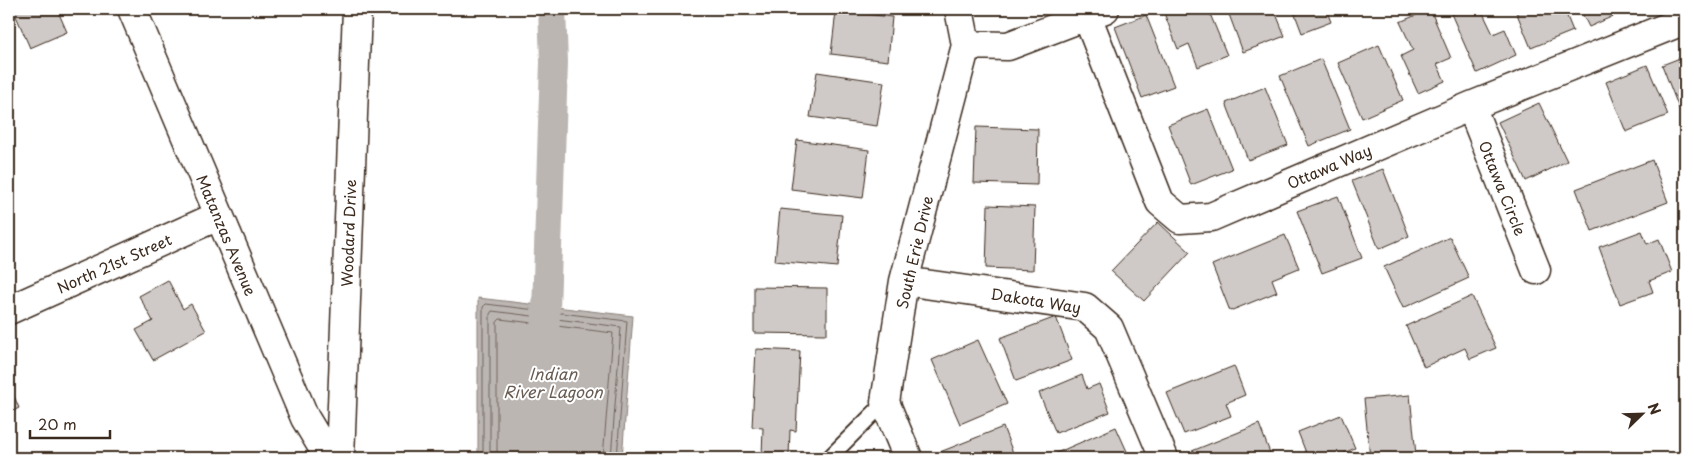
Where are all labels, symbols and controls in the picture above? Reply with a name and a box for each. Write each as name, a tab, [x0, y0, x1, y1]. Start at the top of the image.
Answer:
street label: Ottawa Circle	[1474, 137, 1532, 239]
street label: Ottawa Way	[1283, 138, 1375, 194]
street label: Matanzas Avenue	[191, 171, 263, 299]
street label: Woodard Drive	[335, 179, 361, 287]
street label: South Erie Drive	[890, 193, 938, 311]
street label: North 21st Street	[53, 227, 175, 299]
street label: Dakota Way	[989, 282, 1083, 318]
water label: Indian River Lagoon	[503, 361, 604, 403]
north arrow	[1616, 390, 1666, 440]
text: N	[1643, 400, 1666, 418]
scale bar	[30, 407, 110, 439]
text: 20 m	[38, 412, 77, 435]

